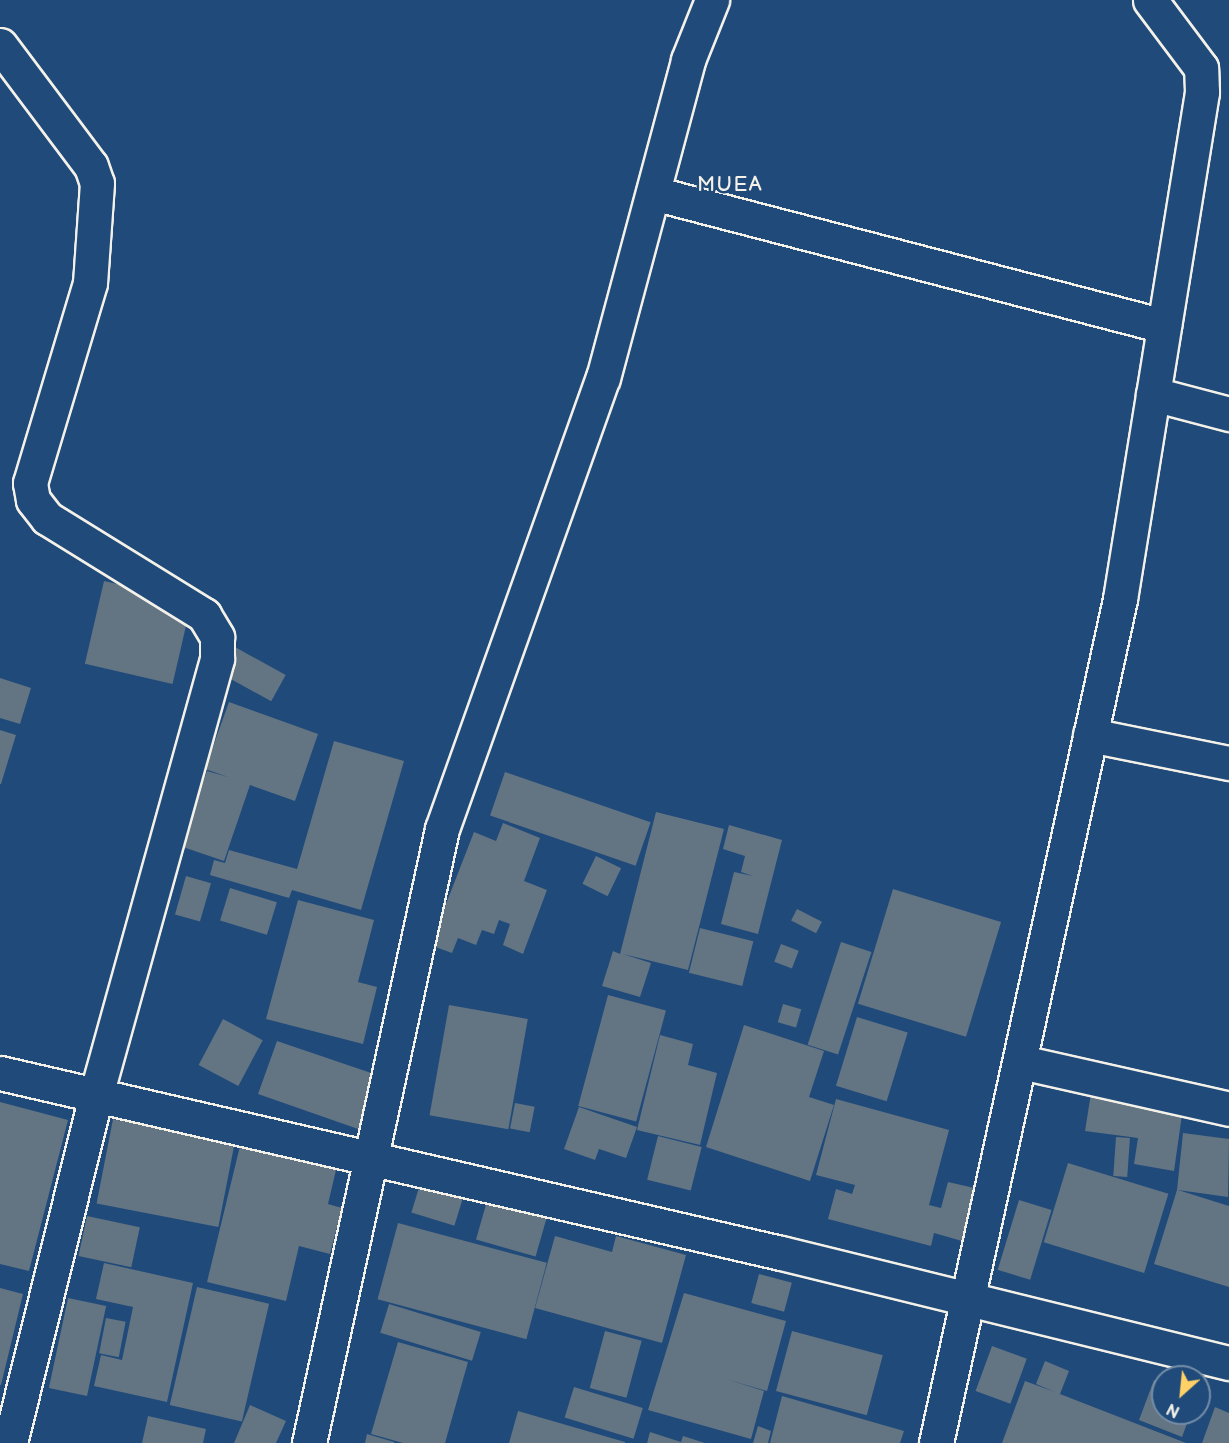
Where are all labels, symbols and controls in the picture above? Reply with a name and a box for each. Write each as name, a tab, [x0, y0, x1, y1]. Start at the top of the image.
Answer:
district label: MUEA	[697, 172, 763, 198]
north arrow	[1151, 1365, 1211, 1425]
text: N	[1164, 1399, 1183, 1421]

